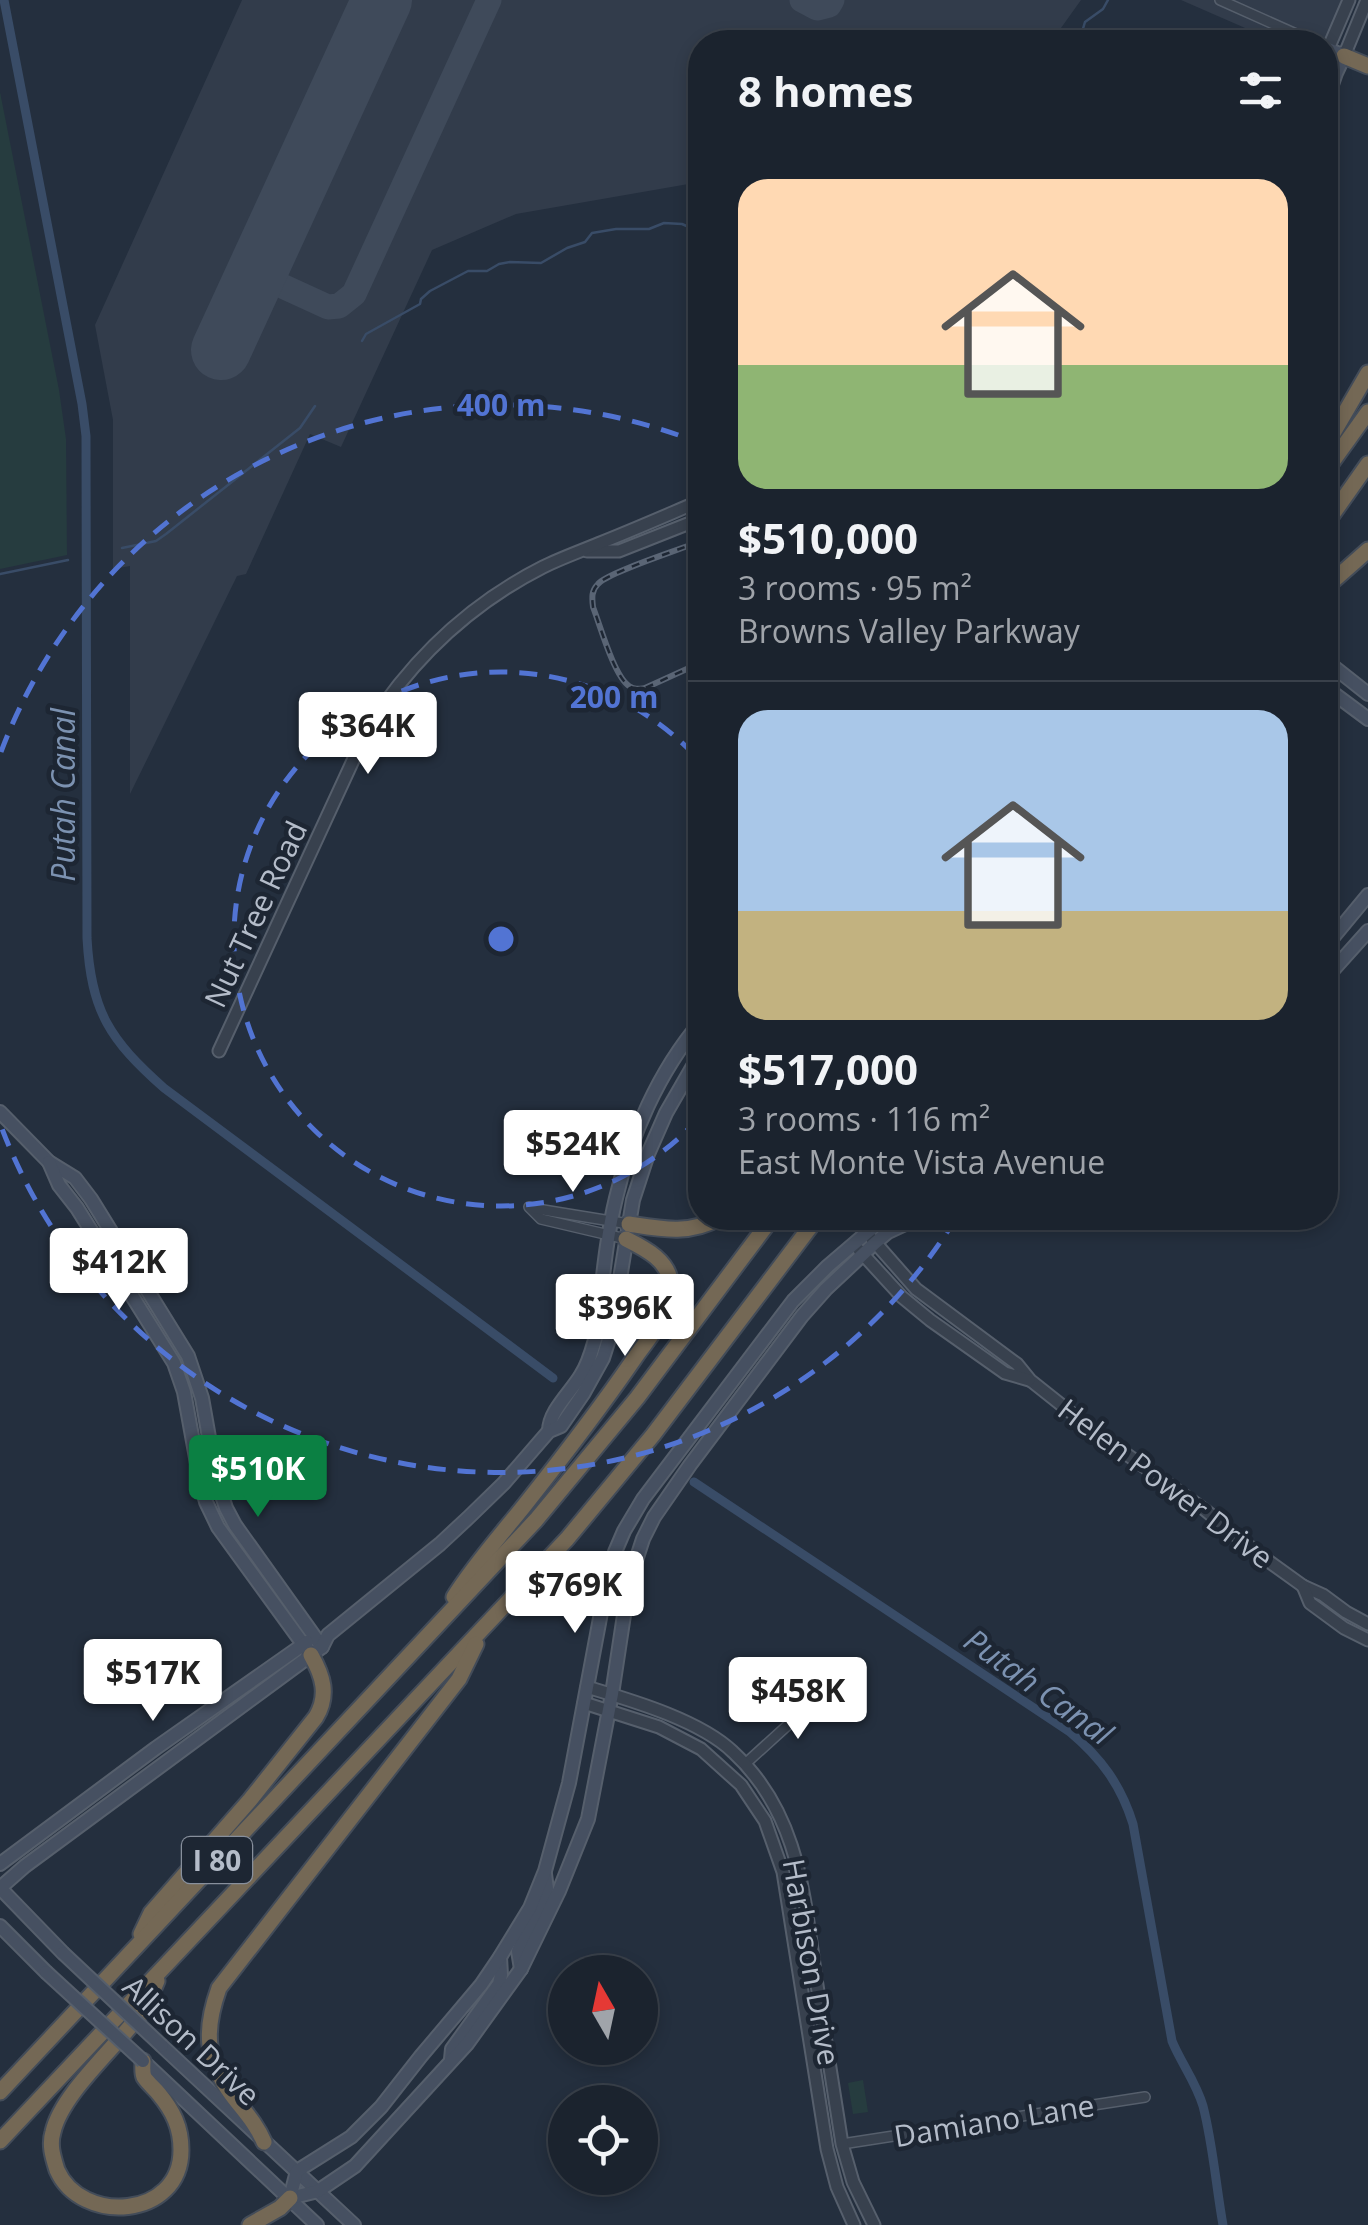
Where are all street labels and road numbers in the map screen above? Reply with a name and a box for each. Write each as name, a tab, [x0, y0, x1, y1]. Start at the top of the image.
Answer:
street label: Nut Tree Road	[194, 814, 316, 1014]
street label: Helen Power Drive	[1050, 1389, 1282, 1577]
road number: I 80	[182, 1837, 252, 1883]
street label: Harbison Drive	[774, 1856, 850, 2068]
street label: Allison Drive	[115, 1966, 269, 2114]
street label: Damiano Lane	[891, 2084, 1097, 2156]

